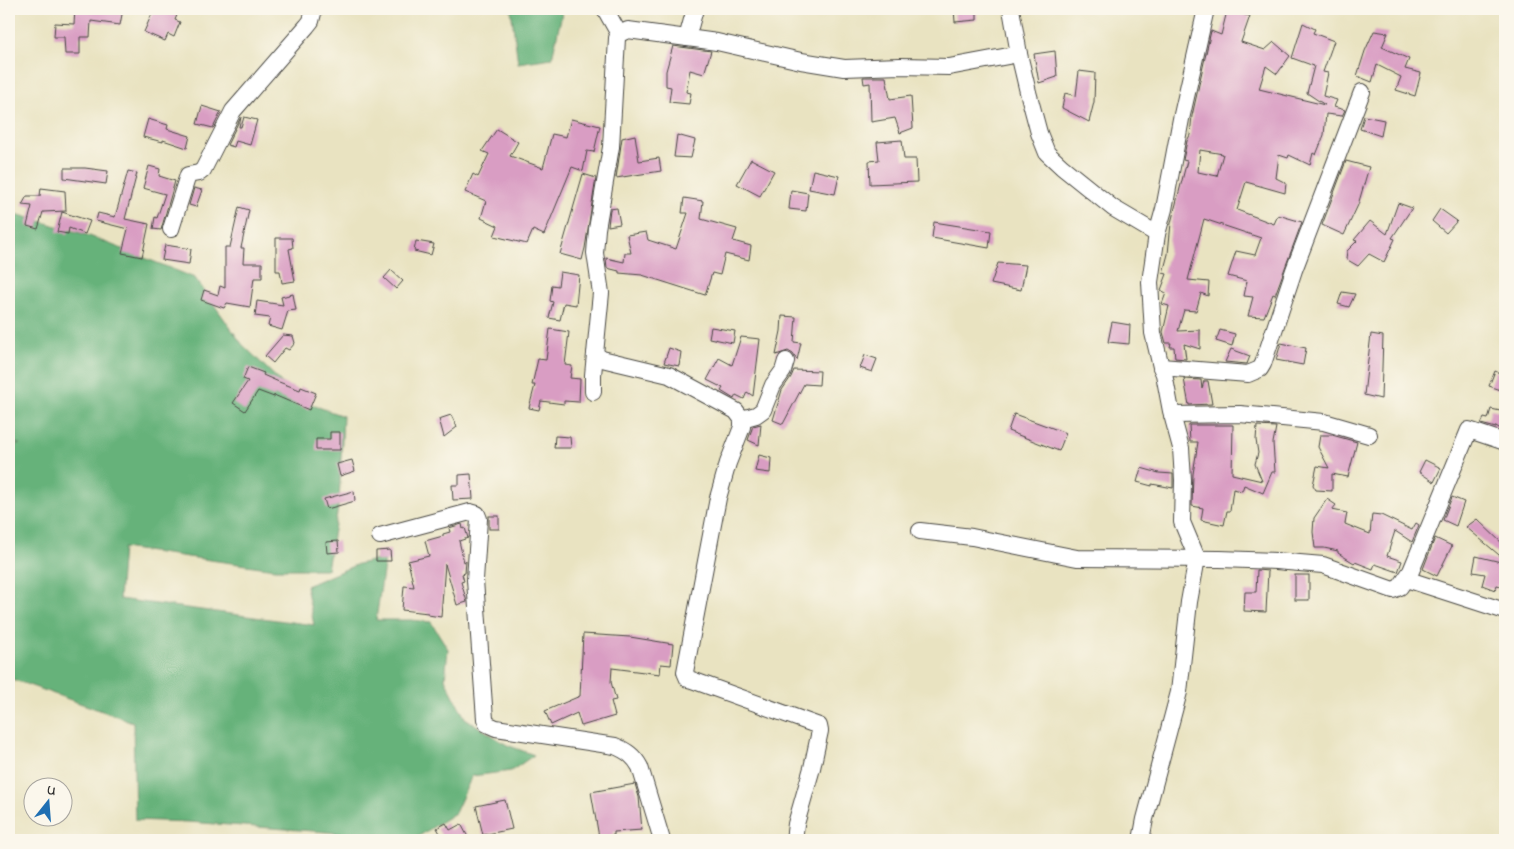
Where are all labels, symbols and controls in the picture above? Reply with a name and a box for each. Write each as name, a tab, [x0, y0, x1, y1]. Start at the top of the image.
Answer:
north arrow	[22, 776, 72, 826]
text: U	[44, 780, 59, 802]

